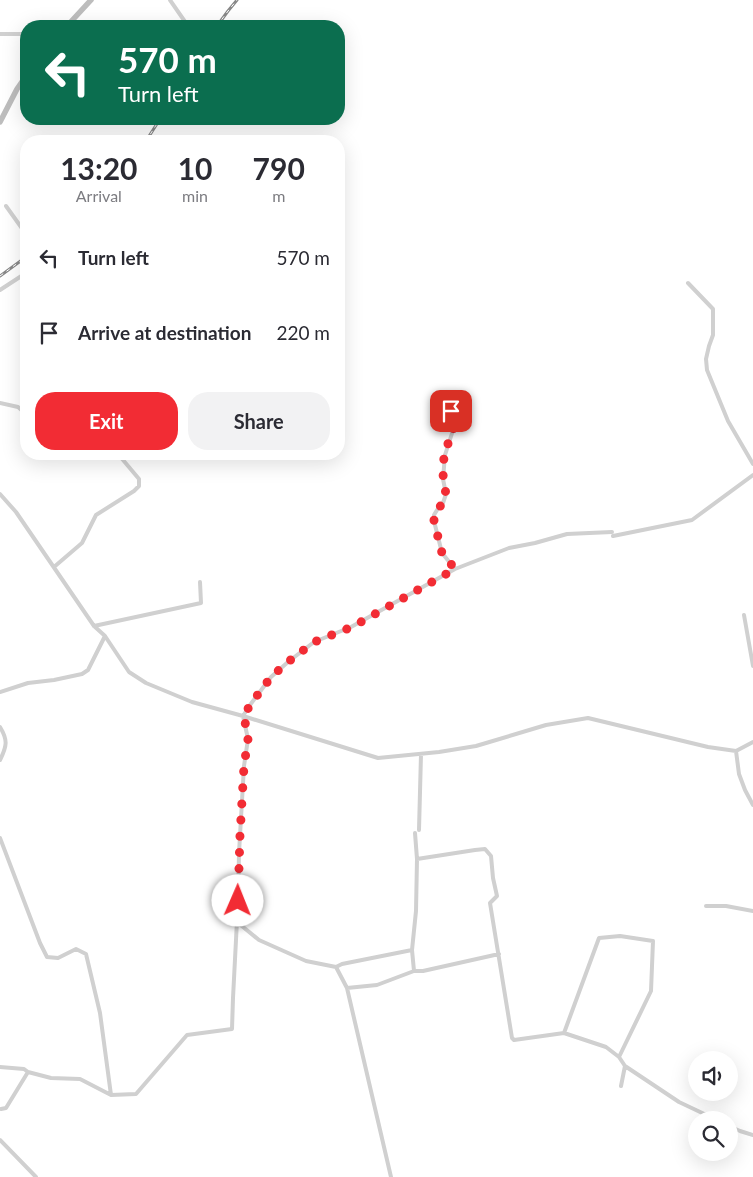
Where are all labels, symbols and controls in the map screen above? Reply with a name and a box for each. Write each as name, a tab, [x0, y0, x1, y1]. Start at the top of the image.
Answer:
text: 570 m	[118, 38, 217, 80]
icon: left	[35, 40, 100, 105]
text: Turn left	[118, 80, 199, 107]
text: 13:20	[60, 150, 137, 186]
text: 10	[178, 150, 212, 186]
text: 790	[253, 150, 305, 186]
text: Arrival	[76, 186, 122, 205]
text: min	[182, 186, 208, 205]
text: m	[272, 186, 285, 205]
icon: left	[35, 244, 63, 272]
text: Turn left	[78, 246, 149, 269]
text: 570 m	[276, 246, 330, 269]
icon: arrive	[35, 319, 63, 347]
text: Arrive at destination	[78, 321, 251, 344]
text: 220 m	[276, 321, 330, 344]
pin	[430, 390, 472, 432]
button: Exit	[35, 392, 178, 450]
button: Share	[188, 392, 330, 450]
icon: arrive	[437, 397, 465, 425]
position arrow	[211, 874, 263, 926]
map controls	[688, 1051, 738, 1161]
button: sound	[688, 1051, 738, 1101]
button: search	[688, 1111, 738, 1161]

